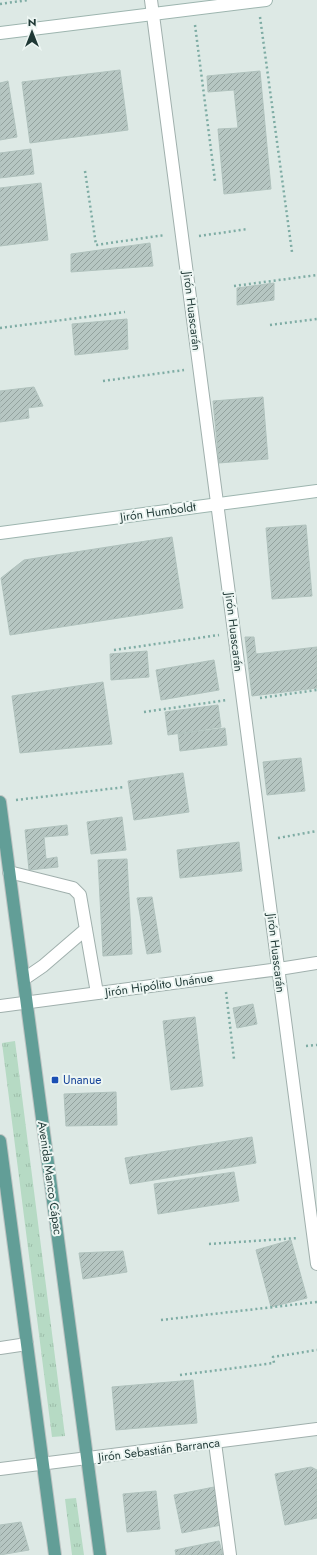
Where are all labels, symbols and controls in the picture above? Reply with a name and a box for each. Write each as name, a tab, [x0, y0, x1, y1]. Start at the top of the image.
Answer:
north arrow	[12, 12, 52, 52]
text: N	[28, 14, 36, 30]
street label: Jirón Huascarán	[178, 268, 206, 352]
street label: Jirón Humboldt	[117, 498, 197, 527]
street label: Jirón Huascarán	[220, 589, 248, 673]
street label: Jirón Huascarán	[262, 910, 290, 994]
street label: Jirón Hipólito Unánue	[102, 969, 214, 1002]
place label: Unanue	[63, 1071, 101, 1089]
marker: Unanue	[50, 1075, 60, 1085]
street label: Avenida Manco Cápac	[33, 1120, 67, 1236]
street label: Jirón Sebastián Barranca	[95, 1434, 221, 1467]

